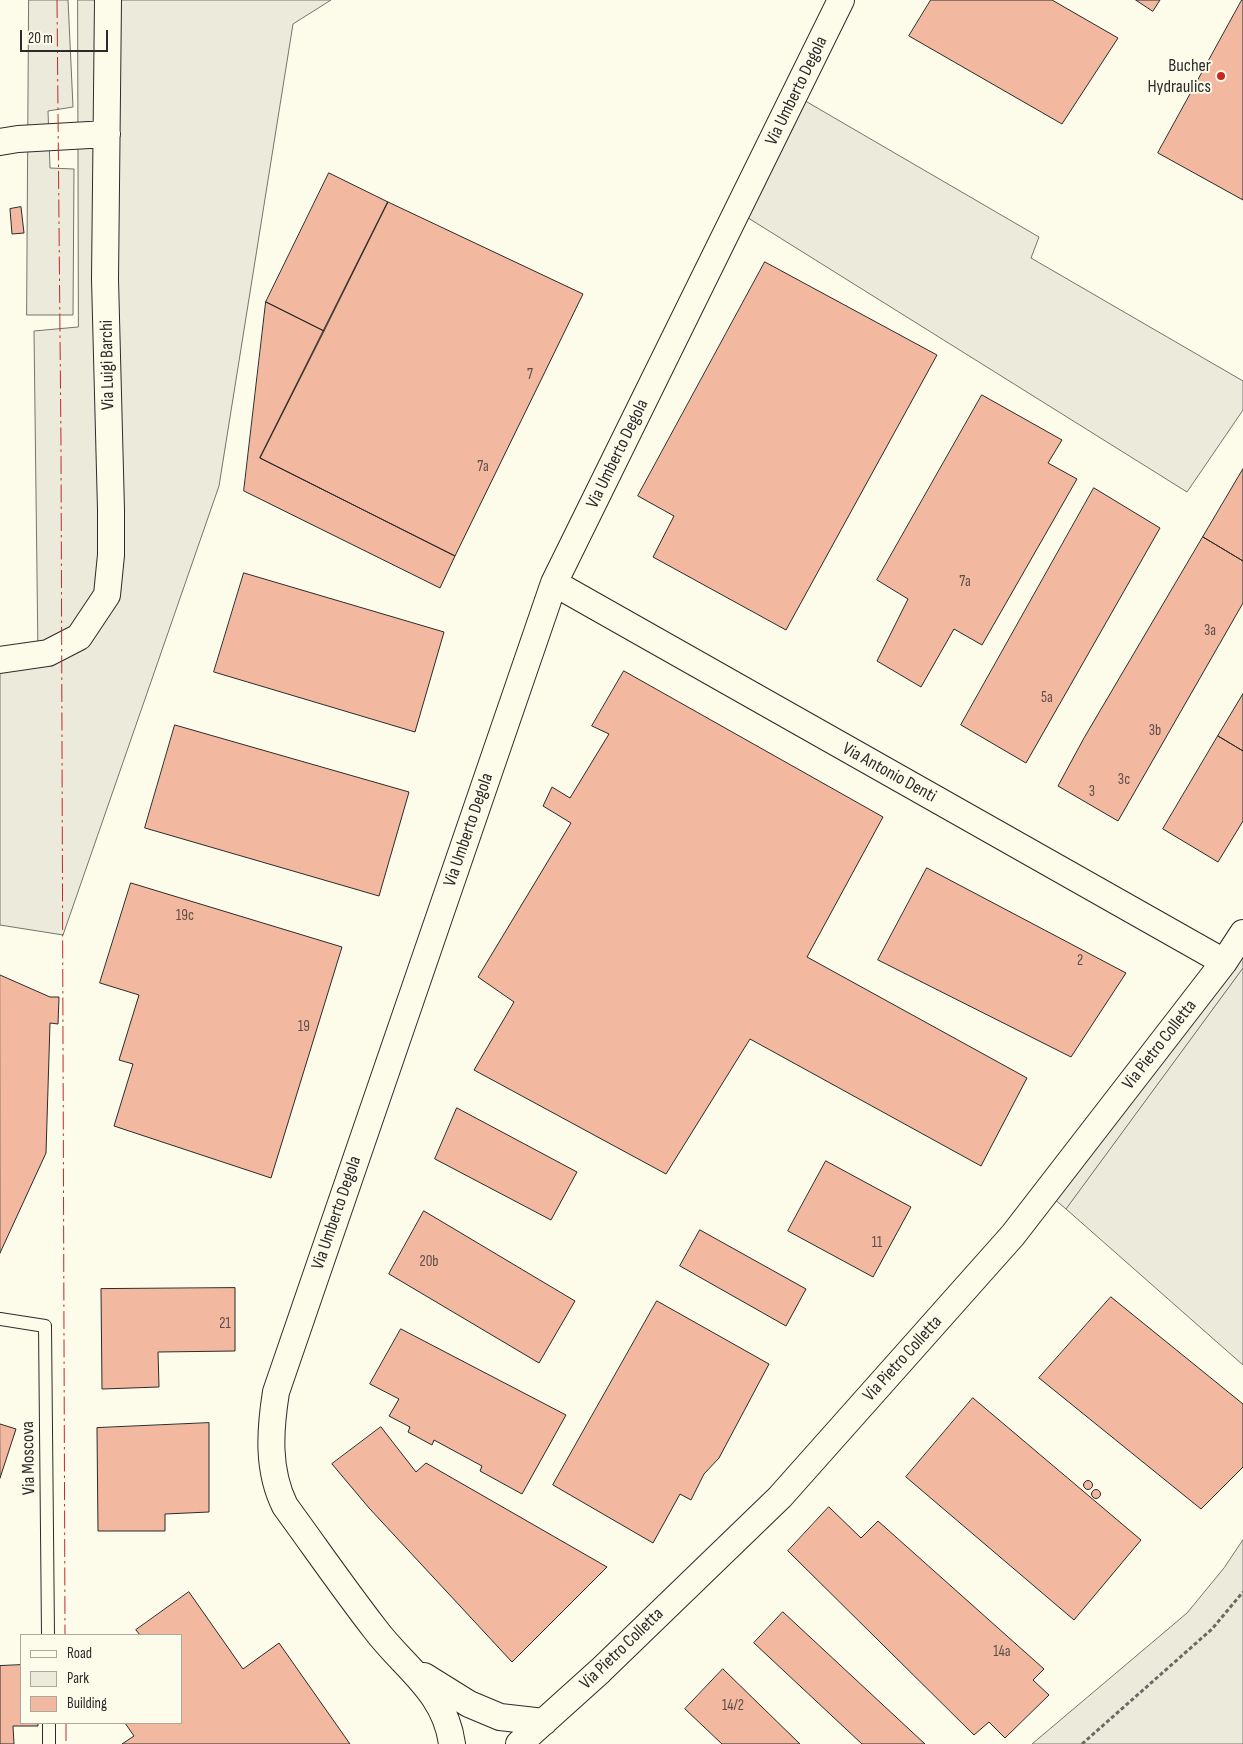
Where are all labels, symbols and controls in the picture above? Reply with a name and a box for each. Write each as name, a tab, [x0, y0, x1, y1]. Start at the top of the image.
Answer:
scale bar	[22, 20, 110, 52]
text: 20 m	[28, 29, 53, 48]
street label: Via Umberto Degola	[761, 33, 833, 149]
place label: Bucher Hydraulics	[1147, 55, 1211, 98]
marker: Bucher Hydraulics	[1215, 70, 1227, 82]
street label: Via Luigi Barchi	[96, 320, 120, 410]
house number: 7	[527, 366, 533, 384]
street label: Via Umberto Degola	[582, 396, 654, 512]
house number: 7a	[477, 458, 489, 476]
house number: 7a	[959, 573, 971, 591]
house number: 3a	[1204, 622, 1216, 640]
house number: 5a	[1041, 689, 1053, 707]
house number: 3b	[1149, 722, 1161, 740]
street label: Via Antonio Denti	[838, 738, 940, 808]
street label: Via Umberto Degola	[440, 770, 498, 890]
house number: 3c	[1118, 771, 1130, 789]
house number: 3	[1089, 783, 1095, 801]
house number: 19c	[176, 907, 194, 925]
house number: 2	[1077, 952, 1083, 970]
street label: Via Pietro Colletta	[1118, 996, 1202, 1094]
house number: 19	[298, 1018, 310, 1036]
street label: Via Umberto Degola	[308, 1153, 366, 1273]
house number: 11	[872, 1234, 882, 1252]
house number: 20b	[419, 1253, 439, 1271]
street label: Via Pietro Colletta	[859, 1312, 947, 1406]
house number: 21	[219, 1315, 231, 1333]
street label: Via Moscova	[18, 1421, 40, 1495]
street label: Via Pietro Colletta	[576, 1604, 668, 1694]
legend	[20, 1634, 182, 1724]
house number: 14a	[993, 1643, 1011, 1661]
text: Road	[67, 1644, 92, 1663]
text: Park	[67, 1669, 89, 1688]
text: Building	[67, 1694, 107, 1713]
house number: 14/2	[722, 1697, 744, 1715]

